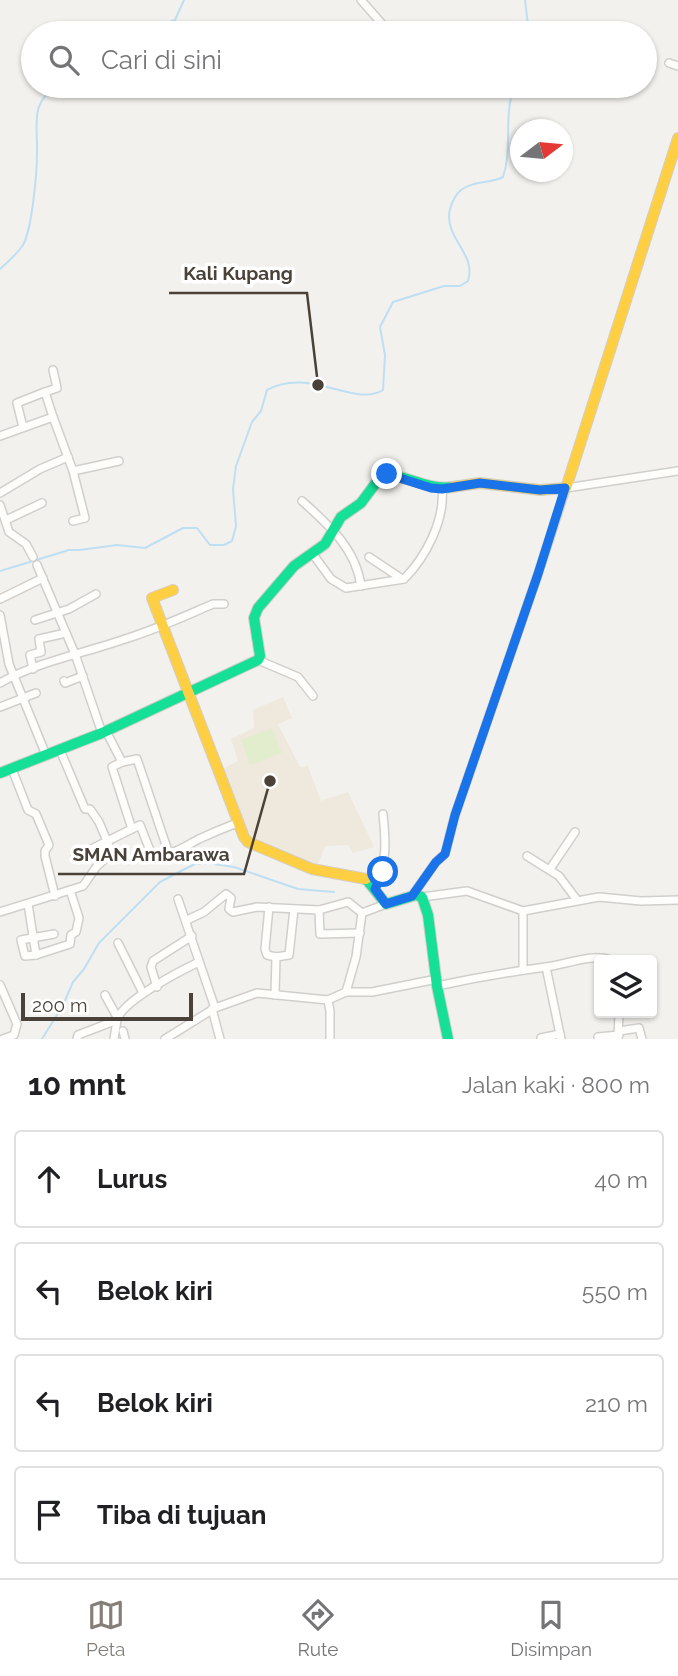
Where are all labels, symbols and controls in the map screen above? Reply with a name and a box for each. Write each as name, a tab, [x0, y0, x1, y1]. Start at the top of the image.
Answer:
search box	[21, 21, 657, 98]
icon: search	[45, 41, 83, 79]
text: Cari di sini	[101, 45, 222, 75]
north arrow	[510, 119, 573, 182]
callout: Kali Kupang	[169, 253, 307, 293]
text: Kali Kupang	[183, 262, 293, 284]
route end	[371, 458, 402, 489]
callout: SMAN Ambarawa	[58, 834, 244, 874]
text: SMAN Ambarawa	[72, 843, 230, 865]
route start	[367, 856, 398, 887]
map controls	[594, 955, 657, 1018]
button: layers	[594, 955, 657, 1018]
scale bar	[21, 990, 192, 1022]
text: 200 m	[32, 994, 87, 1016]
text: 10 mnt	[28, 1067, 126, 1102]
text: Jalan kaki · 800 m	[462, 1071, 650, 1098]
icon: ahead	[30, 1160, 68, 1198]
text: Lurus	[97, 1164, 167, 1194]
text: 40 m	[594, 1166, 648, 1193]
icon: left	[30, 1272, 68, 1310]
text: Belok kiri	[97, 1276, 213, 1306]
text: 550 m	[582, 1278, 648, 1305]
icon: left	[30, 1384, 68, 1422]
text: Belok kiri	[97, 1388, 213, 1418]
text: 210 m	[585, 1390, 648, 1417]
icon: arrive	[30, 1496, 68, 1534]
text: Tiba di tujuan	[97, 1500, 267, 1530]
tab: Peta	[86, 1596, 125, 1660]
tab: Rute	[297, 1596, 338, 1660]
tab: Disimpan	[510, 1596, 592, 1660]

